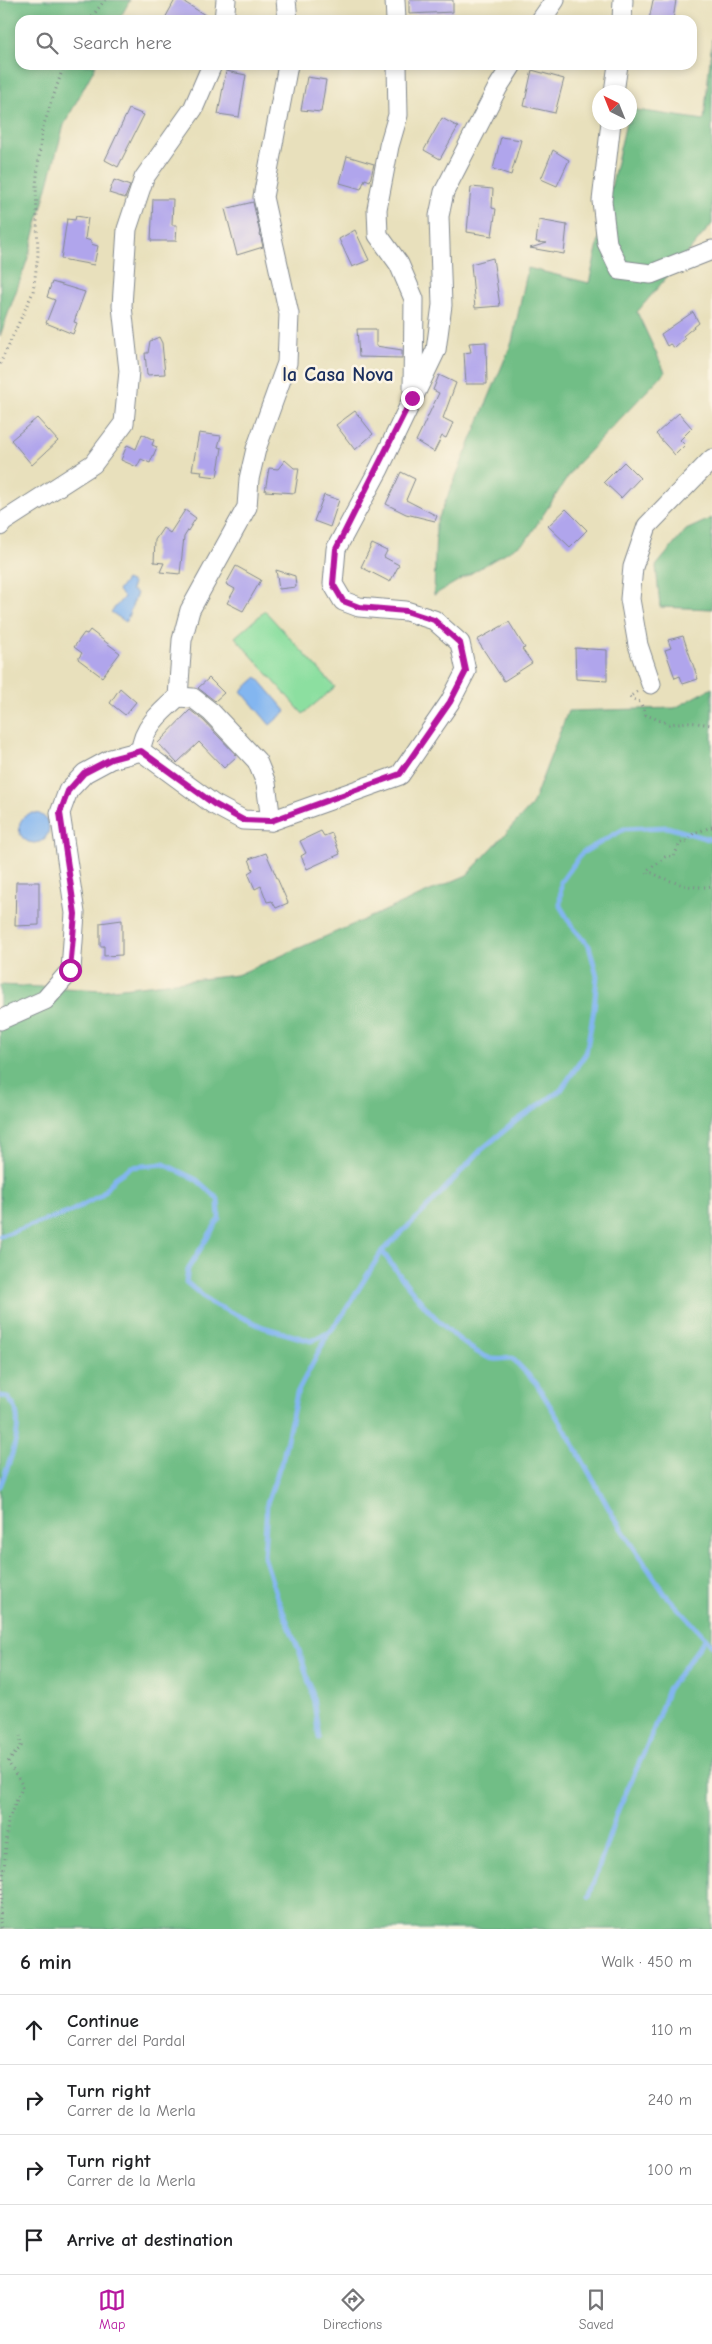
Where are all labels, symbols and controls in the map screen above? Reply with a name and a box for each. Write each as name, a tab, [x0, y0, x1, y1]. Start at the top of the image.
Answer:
search box	[15, 15, 697, 70]
icon: search	[33, 29, 61, 57]
text: Search here	[73, 32, 172, 54]
north arrow	[592, 85, 637, 130]
district label: la Casa Nova	[282, 363, 394, 386]
route end	[401, 387, 424, 410]
route start	[59, 959, 82, 982]
text: 6 min	[20, 1950, 72, 1974]
text: Walk · 450 m	[601, 1953, 692, 1971]
text: Continue	[67, 2010, 139, 2032]
icon: ahead	[20, 2016, 48, 2044]
text: 110 m	[651, 2021, 692, 2039]
text: Carrer del Pardal	[67, 2032, 185, 2050]
text: Turn right	[67, 2080, 151, 2102]
icon: right	[20, 2086, 48, 2114]
text: 240 m	[648, 2091, 692, 2109]
text: Carrer de la Merla	[67, 2102, 196, 2120]
text: Turn right	[67, 2150, 151, 2172]
icon: right	[20, 2156, 48, 2184]
text: 100 m	[648, 2161, 692, 2179]
text: Carrer de la Merla	[67, 2172, 196, 2190]
icon: arrive	[20, 2226, 48, 2254]
text: Arrive at destination	[67, 2229, 233, 2251]
tab: Map	[98, 2286, 126, 2333]
tab: Directions	[323, 2286, 382, 2333]
tab: Saved	[579, 2286, 614, 2333]

